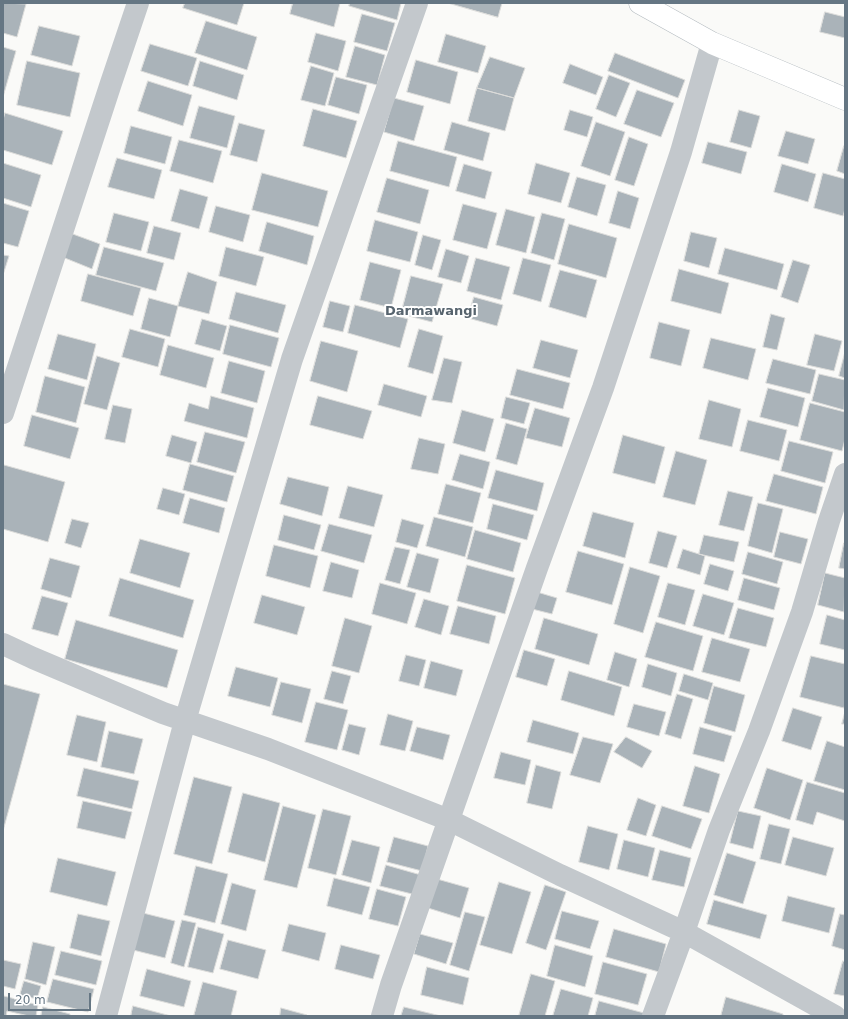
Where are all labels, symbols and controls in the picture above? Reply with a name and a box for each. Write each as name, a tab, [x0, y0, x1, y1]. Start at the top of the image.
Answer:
district label: Darmawangi	[385, 304, 477, 320]
scale bar	[10, 985, 93, 1011]
text: 20 m	[15, 993, 46, 1007]

